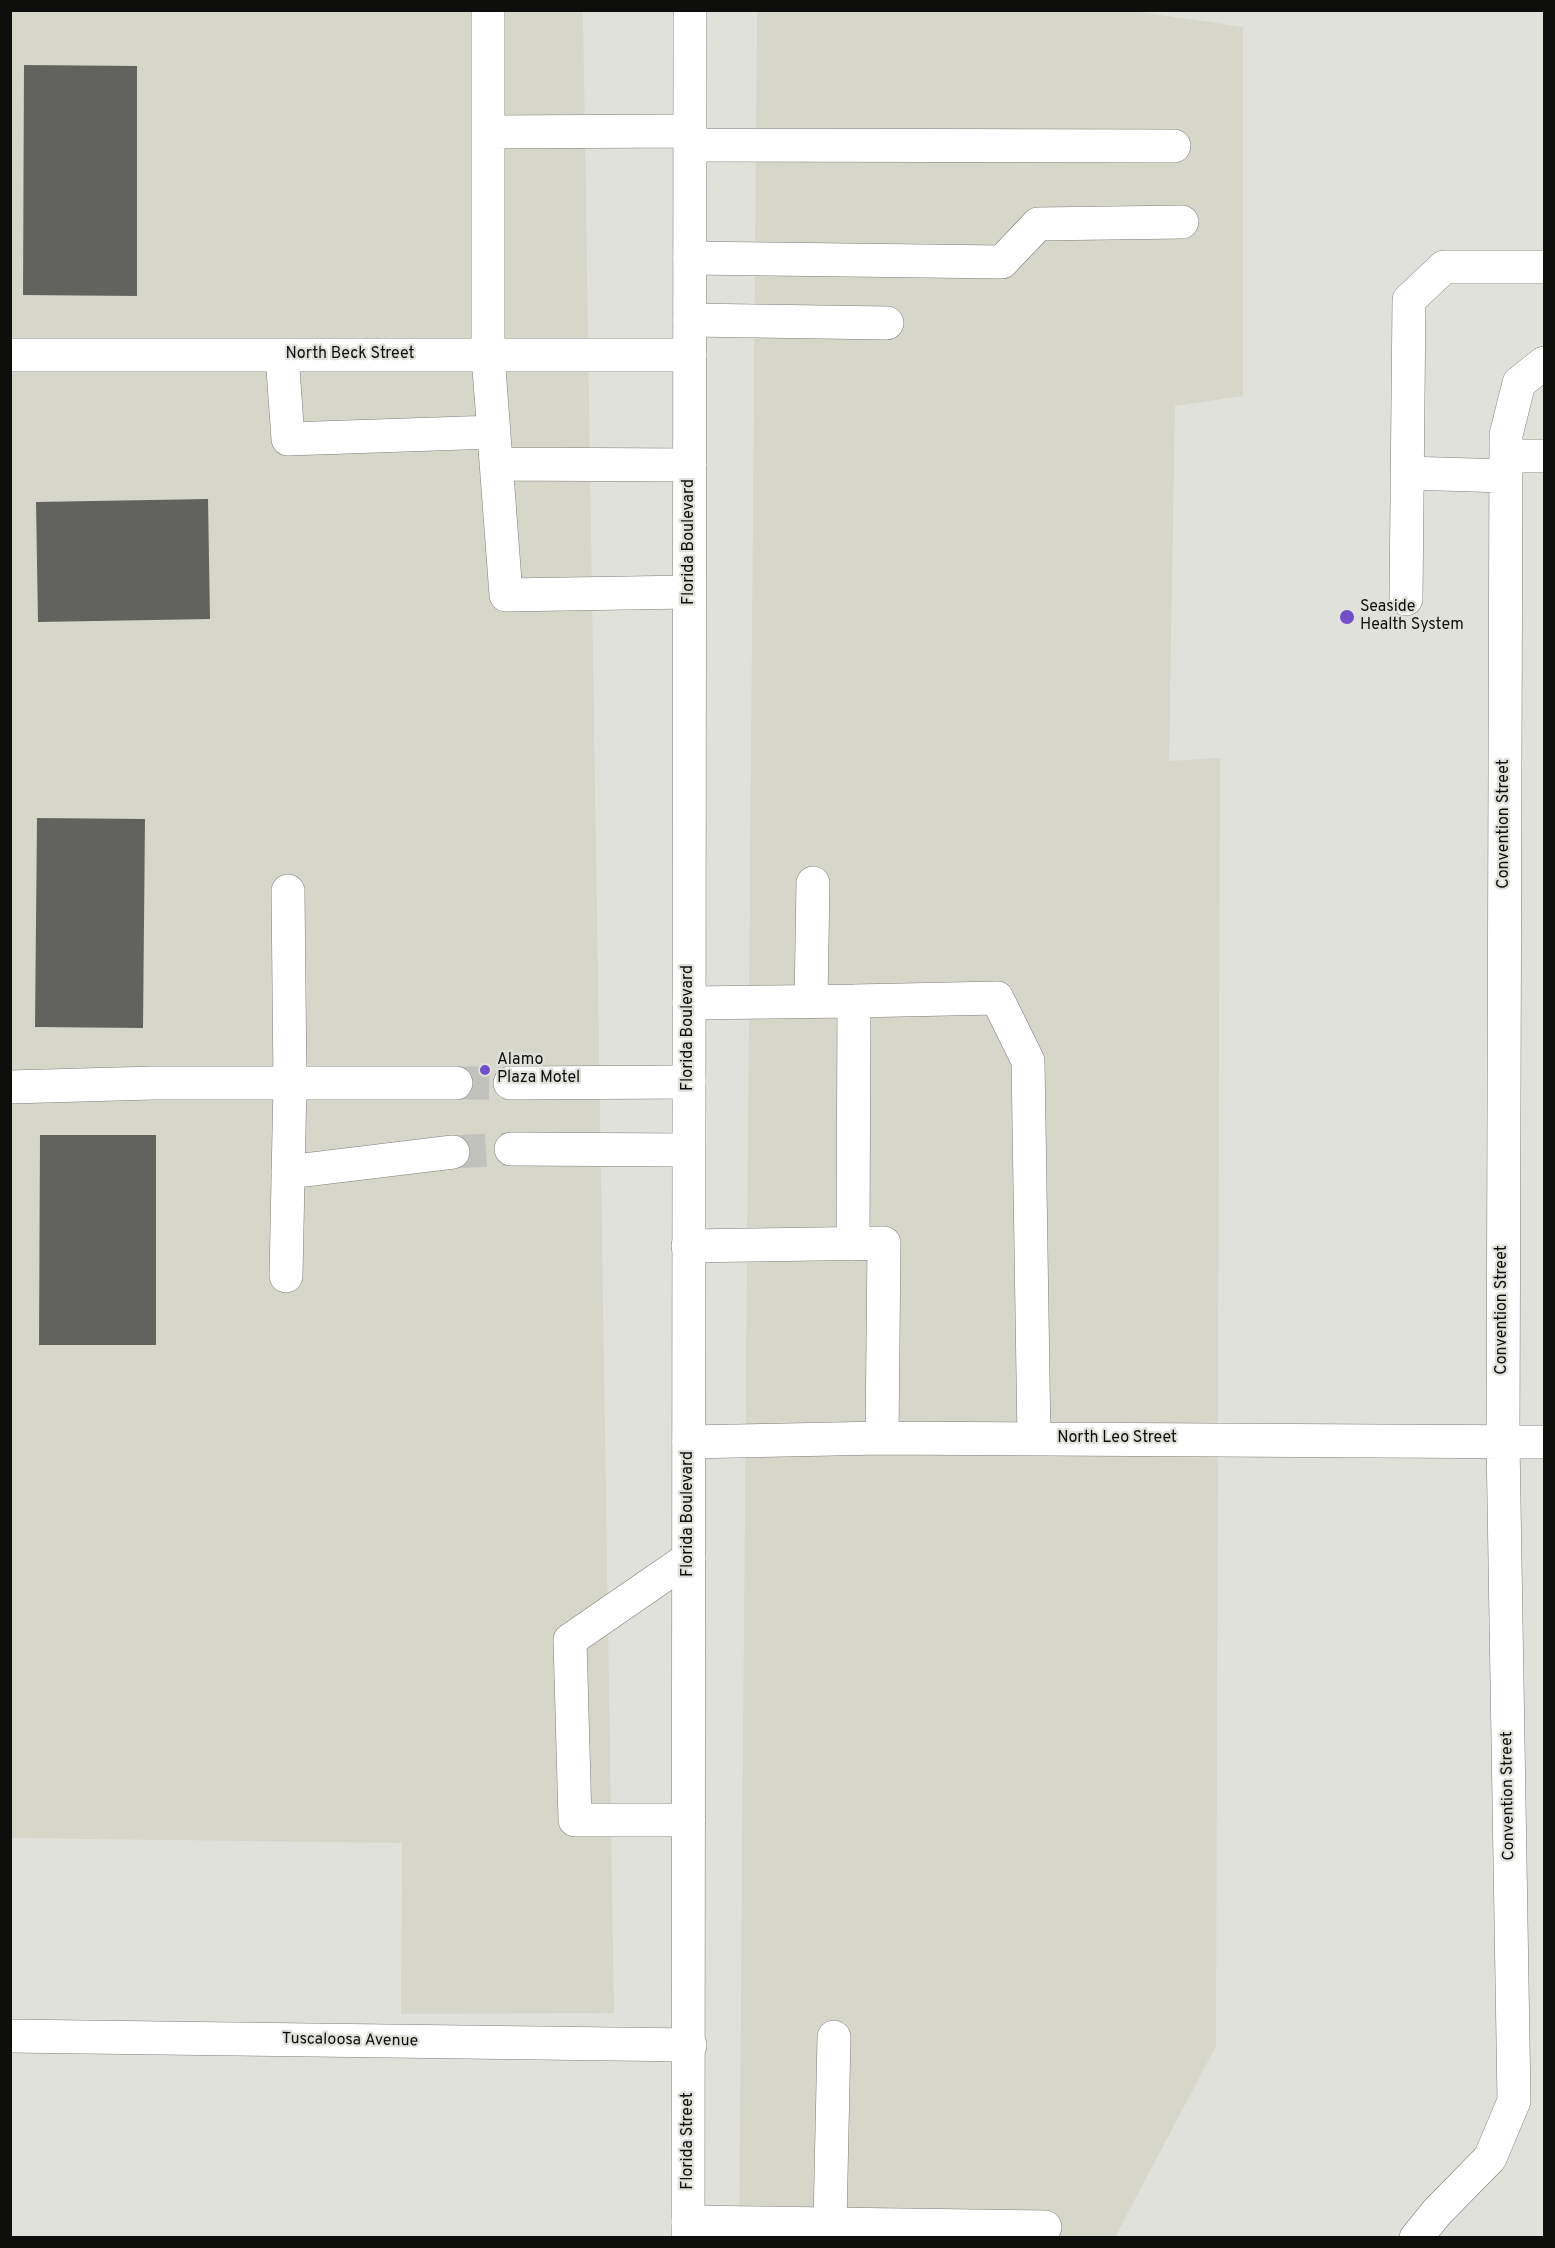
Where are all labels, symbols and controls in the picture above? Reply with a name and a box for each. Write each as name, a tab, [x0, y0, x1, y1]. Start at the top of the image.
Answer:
street label: North Beck Street	[285, 345, 415, 365]
street label: Florida Boulevard	[680, 479, 700, 605]
place label: Seaside Health System	[1360, 598, 1464, 636]
marker: Seaside Health System	[1338, 608, 1356, 626]
street label: Convention Street	[1495, 759, 1515, 889]
street label: Florida Boulevard	[679, 965, 699, 1091]
place label: Alamo Plaza Motel	[497, 1051, 580, 1089]
marker: Alamo Plaza Motel	[478, 1063, 492, 1077]
street label: Convention Street	[1493, 1245, 1513, 1375]
street label: North Leo Street	[1057, 1429, 1177, 1449]
street label: Florida Boulevard	[679, 1451, 699, 1577]
street label: Convention Street	[1498, 1731, 1520, 1861]
street label: Tuscaloosa Avenue	[282, 2030, 418, 2052]
street label: Florida Street	[679, 2092, 699, 2190]

